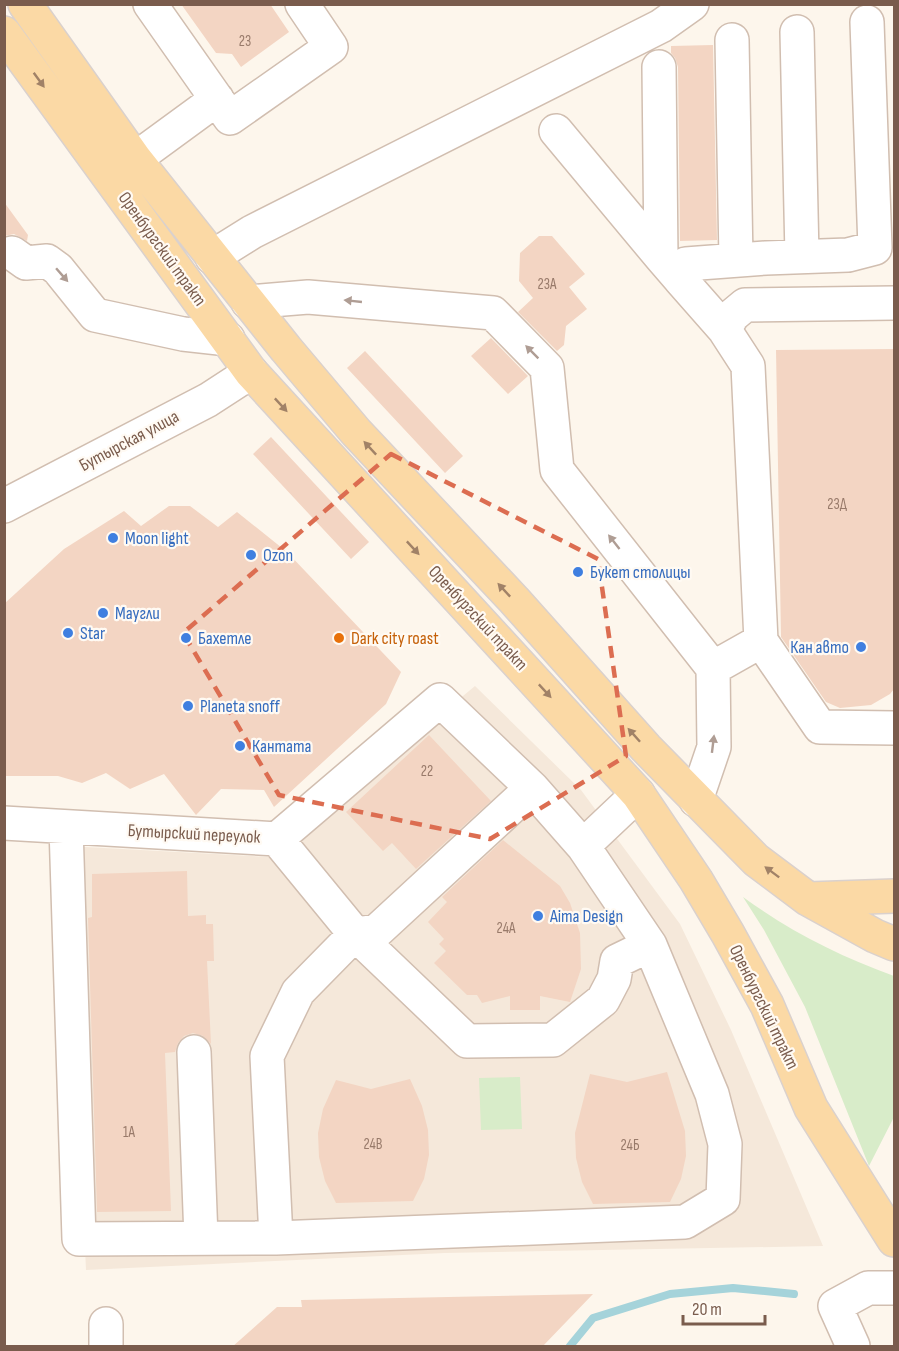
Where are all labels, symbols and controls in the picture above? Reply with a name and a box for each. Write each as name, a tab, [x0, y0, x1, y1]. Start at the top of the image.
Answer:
house number: 23	[239, 32, 251, 51]
one-way arrow	[33, 72, 45, 88]
street label: Оренбургский тракт	[114, 188, 210, 310]
one-way arrow	[56, 267, 69, 282]
house number: 23А	[538, 275, 557, 294]
one-way arrow	[344, 296, 363, 306]
one-way arrow	[525, 346, 539, 360]
one-way arrow	[274, 397, 288, 412]
street label: Бутырская улица	[76, 406, 182, 476]
one-way arrow	[364, 441, 378, 455]
house number: 23Д	[827, 495, 848, 514]
place label: Moon light	[125, 528, 189, 549]
marker: Moon light	[106, 531, 120, 545]
one-way arrow	[607, 534, 620, 550]
one-way arrow	[406, 540, 419, 555]
place label: Ozon	[263, 545, 293, 566]
marker: Ozon	[244, 548, 258, 562]
street label: Оренбургский тракт	[424, 561, 532, 675]
place label: Букет столицы	[590, 562, 691, 583]
marker: Букет столицы	[571, 565, 585, 579]
one-way arrow	[497, 582, 511, 597]
place label: Маугли	[115, 603, 160, 624]
marker: Маугли	[96, 606, 110, 620]
place label: Star	[80, 623, 105, 644]
marker: Star	[61, 626, 75, 640]
place label: Бахетле	[198, 628, 252, 649]
place label: Dark city roast	[351, 628, 439, 649]
marker: Бахетле	[179, 631, 193, 645]
marker: Dark city roast	[332, 631, 346, 645]
place label: Кан авто	[790, 637, 849, 658]
marker: Кан авто	[854, 640, 868, 654]
one-way arrow	[538, 684, 552, 699]
place label: Planeta snoff	[200, 696, 281, 717]
marker: Planeta snoff	[181, 699, 195, 713]
one-way arrow	[627, 727, 641, 742]
one-way arrow	[708, 734, 718, 753]
place label: Кантата	[252, 736, 312, 757]
marker: Кантата	[233, 739, 247, 753]
house number: 22	[421, 762, 433, 781]
street label: Бутырский переулок	[127, 820, 261, 848]
one-way arrow	[764, 866, 780, 879]
place label: Aima Design	[549, 906, 623, 927]
marker: Aima Design	[531, 909, 545, 923]
house number: 24А	[497, 919, 516, 938]
street label: Оренбургский тракт	[725, 941, 803, 1073]
house number: 1А	[123, 1123, 136, 1142]
house number: 24В	[363, 1135, 383, 1154]
house number: 24Б	[621, 1136, 640, 1155]
scale bar	[683, 1288, 766, 1326]
text: 20 m	[692, 1299, 722, 1320]

